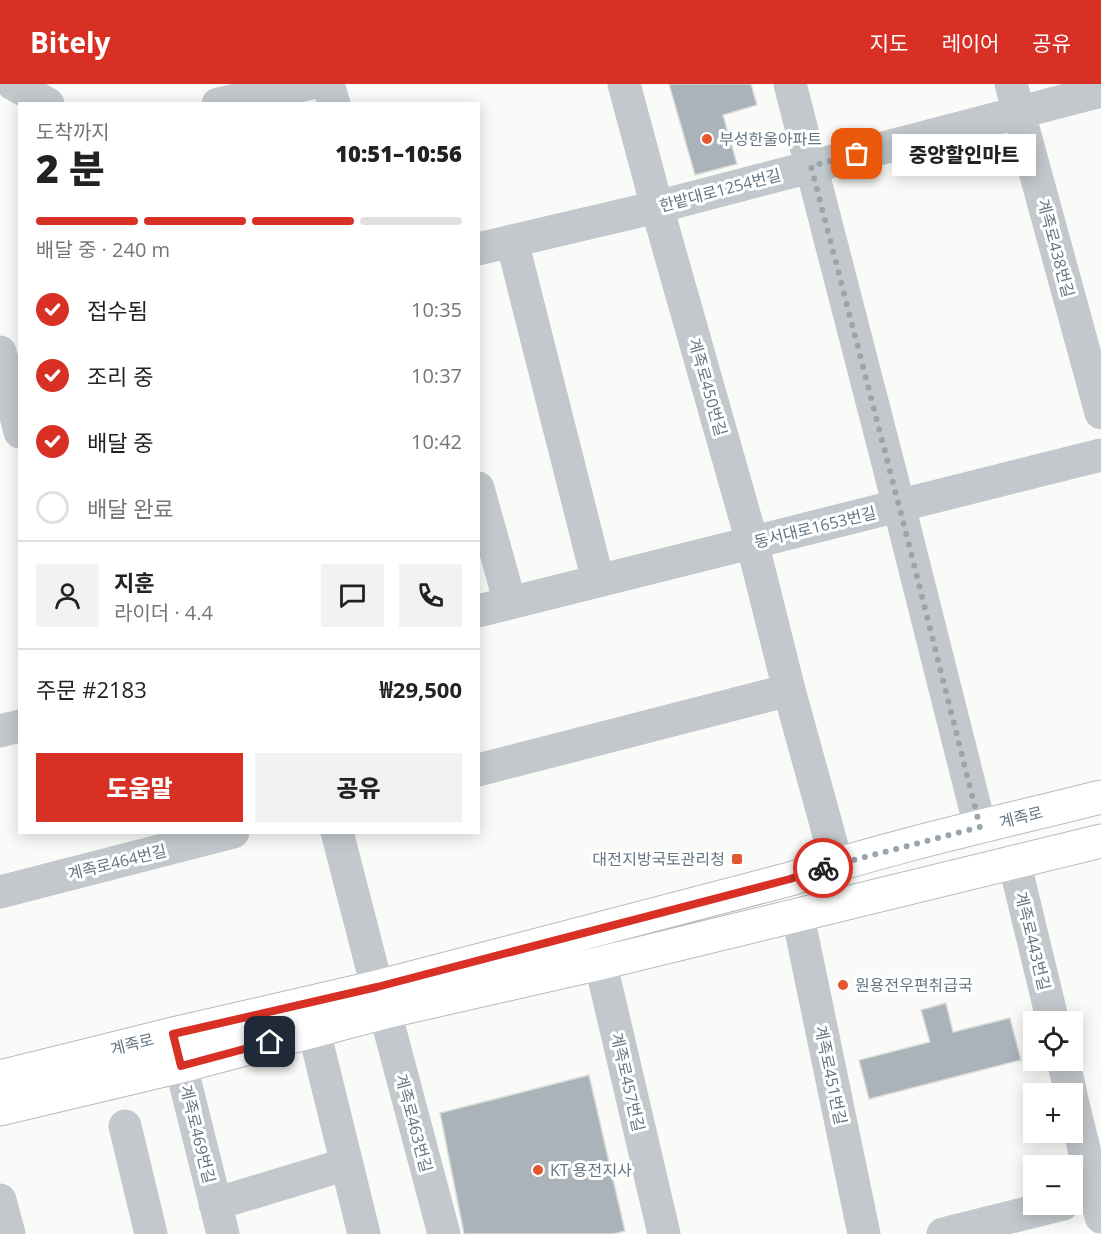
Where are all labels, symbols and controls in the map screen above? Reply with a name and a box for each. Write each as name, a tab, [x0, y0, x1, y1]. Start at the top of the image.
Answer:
text: Bitely	[30, 23, 111, 61]
text: 지도	[870, 29, 908, 57]
text: 레이어	[941, 29, 999, 57]
text: 공유	[1032, 29, 1071, 57]
text: 도착까지	[36, 118, 110, 145]
place label: 부성한울아파트	[719, 128, 822, 150]
pin	[831, 128, 882, 179]
marker: 부성한울아파트	[700, 132, 714, 146]
callout: 중앙할인마트	[893, 133, 1037, 175]
icon: bag	[840, 137, 873, 170]
text: 10:51–10:56	[335, 138, 462, 168]
text: 2 분	[36, 141, 105, 194]
text: 중앙할인마트	[909, 141, 1019, 168]
street label: 한밭대로1254번길	[657, 163, 783, 217]
street label: 계족로438번길	[1032, 196, 1080, 300]
text: 배달 중 · 240 m	[36, 236, 170, 263]
icon: check	[36, 293, 69, 326]
text: 접수됨	[87, 295, 148, 325]
text: 10:35	[411, 296, 462, 323]
street label: 계족로450번길	[683, 335, 733, 439]
icon: check	[36, 359, 69, 392]
text: 조리 중	[87, 361, 153, 391]
text: 10:37	[411, 362, 462, 389]
icon: check	[36, 425, 69, 458]
text: 배달 중	[87, 427, 153, 457]
text: 10:42	[411, 428, 462, 455]
text: 배달 완료	[87, 493, 174, 523]
street label: 동서대로1653번길	[752, 501, 878, 553]
button: person	[36, 564, 99, 627]
button: chat	[321, 564, 384, 627]
button: phone	[399, 564, 462, 627]
text: 지훈	[114, 567, 154, 597]
text: 라이더 · 4.4	[114, 599, 213, 626]
text: 주문 #2183	[36, 674, 147, 704]
text: ₩29,500	[380, 674, 462, 704]
button: 도움말	[36, 753, 243, 822]
button: 공유	[255, 753, 462, 822]
street label: 계족로	[997, 801, 1045, 833]
courier	[793, 838, 853, 898]
street label: 계족로464번길	[65, 839, 169, 885]
place label: 대전지방국토관리청	[593, 848, 725, 870]
marker: 대전지방국토관리청	[730, 852, 744, 866]
icon: bike	[807, 852, 840, 885]
street label: 계족로443번길	[1010, 889, 1056, 993]
place label: 원용전우편취급국	[855, 974, 973, 996]
marker: 원용전우편취급국	[836, 978, 850, 992]
map controls	[1023, 1011, 1083, 1215]
button: locate	[1023, 1011, 1083, 1071]
pin	[244, 1016, 295, 1067]
street label: 계족로451번길	[810, 1023, 852, 1127]
icon: home	[253, 1025, 286, 1058]
street label: 계족로	[108, 1028, 156, 1060]
street label: 계족로457번길	[606, 1030, 650, 1134]
street label: 계족로463번길	[390, 1071, 438, 1175]
street label: 계족로469번길	[175, 1082, 221, 1186]
button: +	[1023, 1083, 1083, 1143]
button: −	[1023, 1155, 1083, 1215]
place label: KT 용전지사	[550, 1159, 632, 1181]
marker: KT 용전지사	[531, 1163, 545, 1177]

